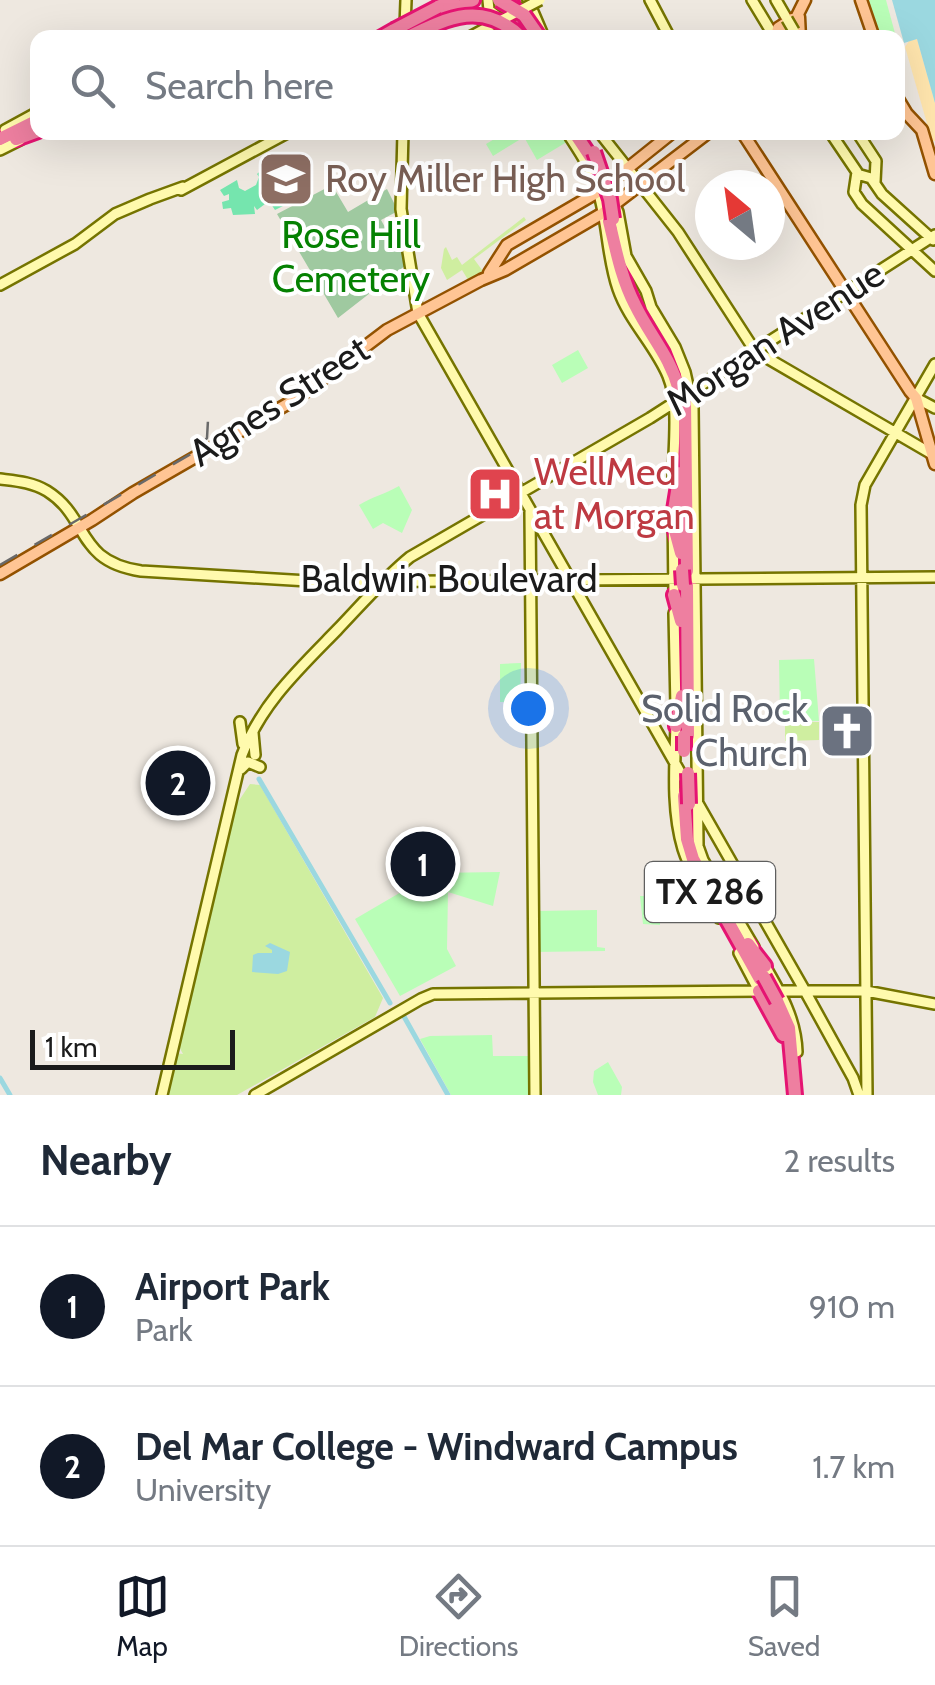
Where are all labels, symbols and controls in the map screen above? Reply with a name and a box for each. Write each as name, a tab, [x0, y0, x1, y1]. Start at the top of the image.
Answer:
search box	[30, 30, 905, 140]
icon: search	[65, 58, 120, 113]
text: Search here	[145, 62, 334, 109]
school or university icon: Roy Miller High School	[256, 149, 316, 209]
place label: Roy Miller High School	[325, 155, 685, 202]
north arrow	[695, 170, 785, 260]
park label: Rose Hill Cemetery	[272, 211, 430, 302]
street label: Morgan Avenue	[657, 250, 893, 426]
street label: Agnes Street	[180, 325, 378, 476]
place label: WellMed at Morgan	[534, 448, 695, 539]
hospital icon: WellMed at Morgan	[465, 464, 525, 524]
street label: Baldwin Boulevard	[300, 555, 598, 602]
your location	[503, 683, 554, 734]
place label: Solid Rock Church	[641, 685, 808, 776]
church icon: Solid Rock Church	[817, 701, 877, 761]
pin: 2	[146, 746, 210, 820]
pin: 1	[390, 826, 456, 902]
road number: TX 286	[645, 862, 775, 922]
scale bar	[30, 1025, 235, 1070]
text: 1 km	[45, 1030, 98, 1064]
text: Nearby	[40, 1134, 172, 1186]
text: 2 results	[784, 1141, 895, 1180]
text: Airport Park	[135, 1263, 330, 1310]
text: 1	[67, 1287, 78, 1326]
text: 910 m	[809, 1287, 895, 1326]
text: Park	[135, 1310, 193, 1349]
text: Del Mar College - Windward Campus	[135, 1423, 738, 1470]
text: 2	[64, 1447, 81, 1486]
text: 1.7 km	[812, 1447, 895, 1486]
text: University	[135, 1470, 271, 1509]
tab: Map	[115, 1569, 170, 1663]
tab: Directions	[399, 1569, 518, 1663]
tab: Saved	[748, 1569, 820, 1663]

